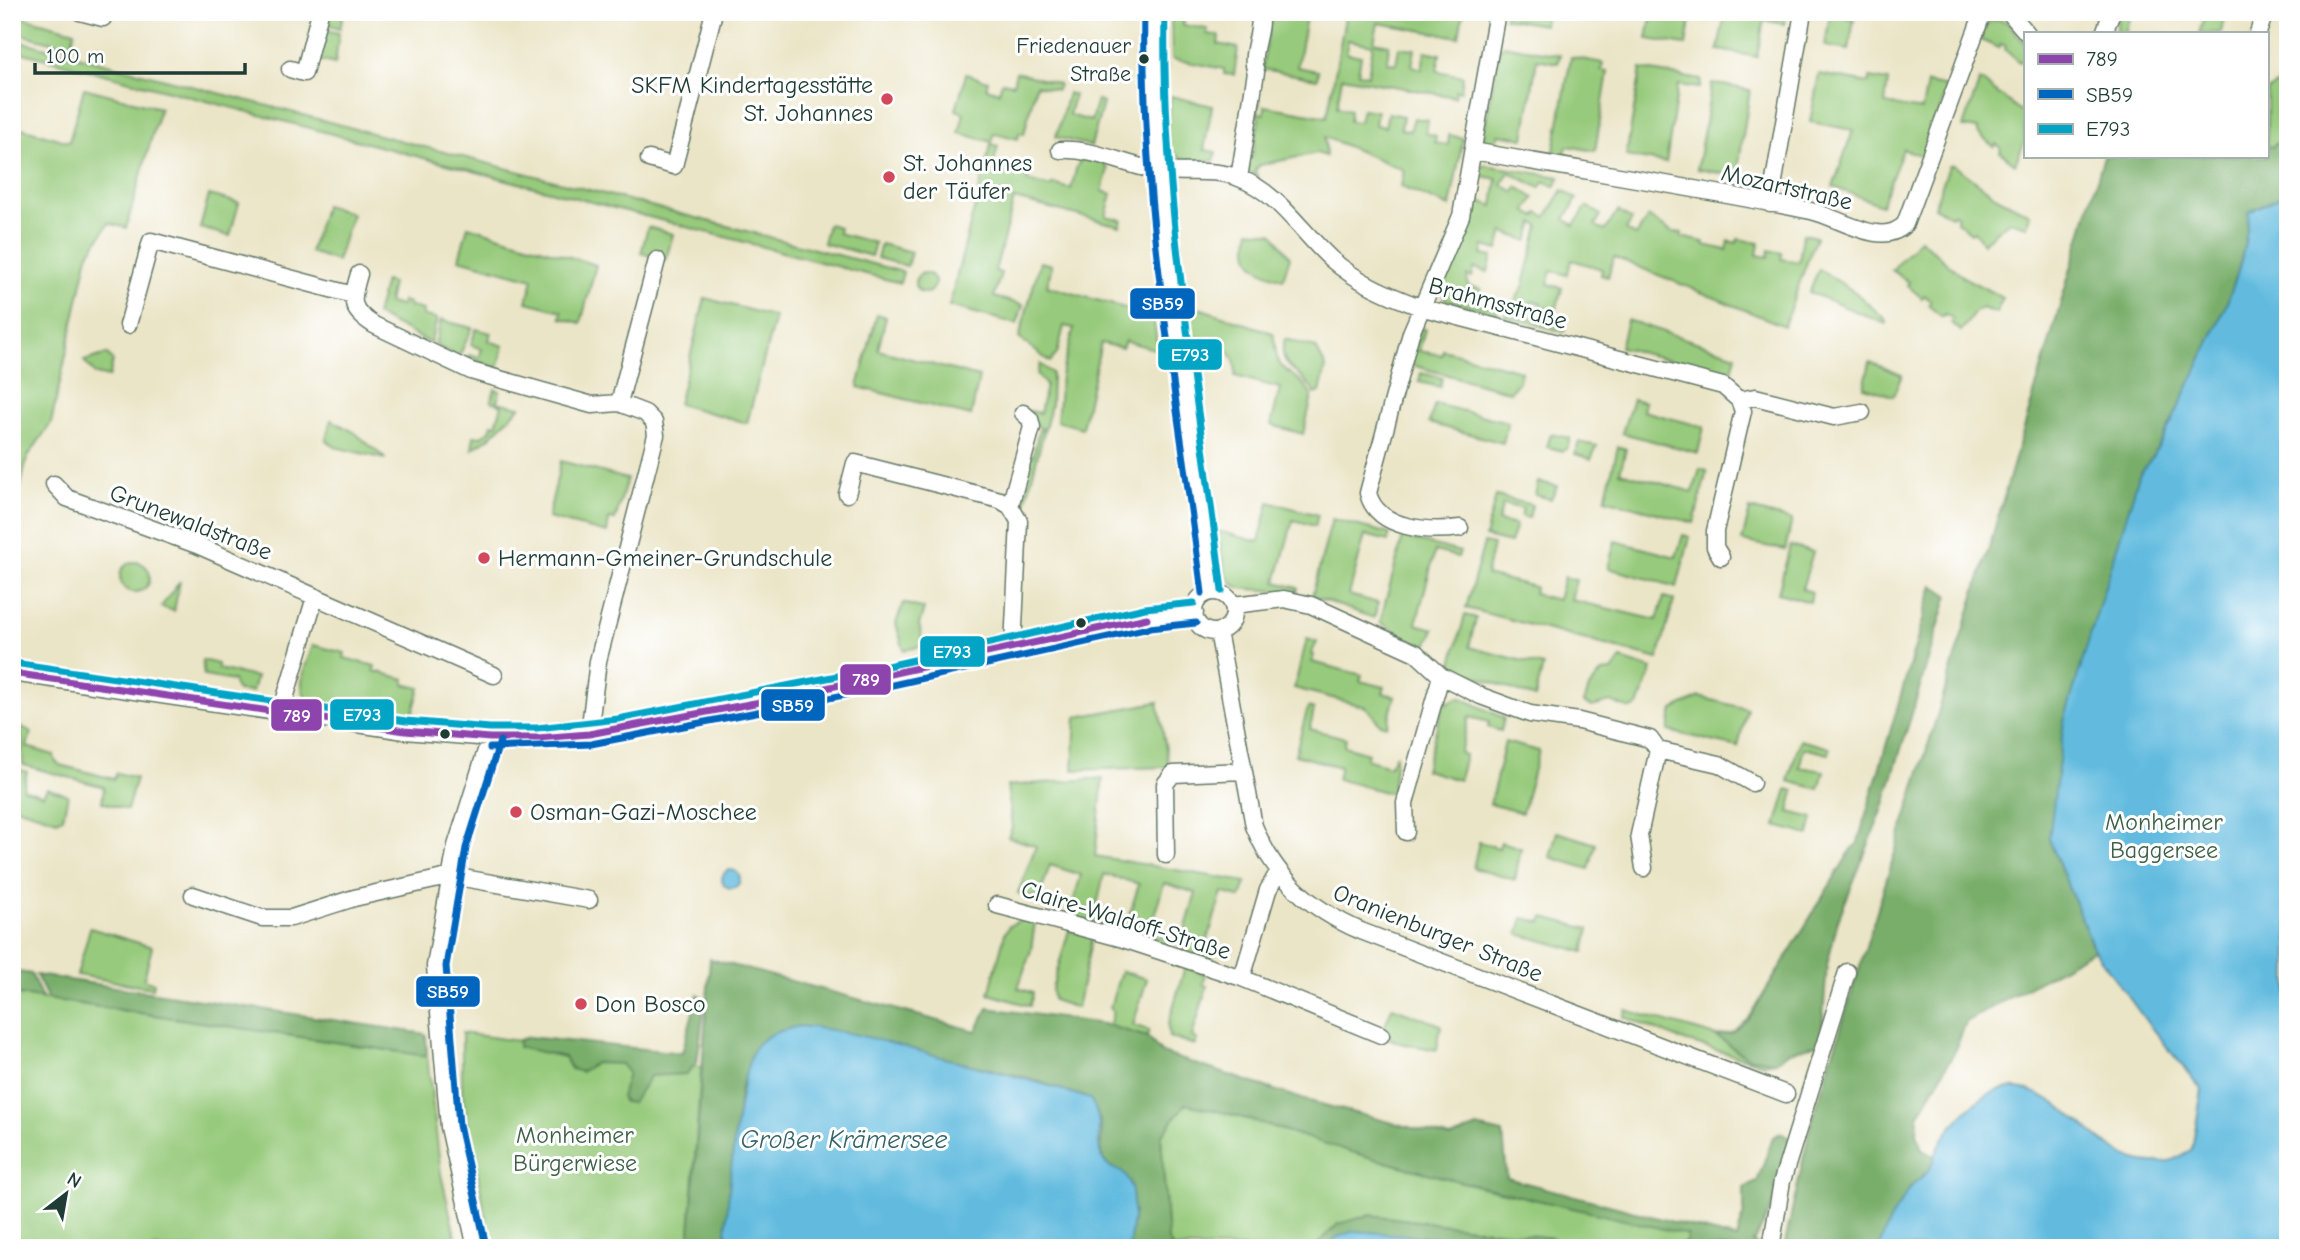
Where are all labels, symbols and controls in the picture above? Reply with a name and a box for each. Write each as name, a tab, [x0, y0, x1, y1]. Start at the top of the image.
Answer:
scale bar	[35, 32, 245, 76]
legend	[2024, 32, 2268, 158]
place label: Friedenauer Straße	[1016, 33, 1131, 87]
text: 100 m	[46, 44, 104, 68]
text: 789	[2086, 47, 2118, 71]
marker: Friedenauer Straße	[1137, 52, 1151, 66]
place label: SKFM Kindertagesstätte St. Johannes	[631, 71, 873, 127]
text: SB59	[2086, 83, 2133, 107]
marker: SKFM Kindertagesstätte St. Johannes	[879, 91, 895, 107]
text: E793	[2086, 117, 2130, 141]
place label: St. Johannes der Täufer	[903, 149, 1032, 205]
street label: Mozartstraße	[1719, 158, 1855, 216]
marker: St. Johannes der Täufer	[881, 169, 897, 185]
street label: Brahmsstraße	[1426, 271, 1570, 335]
line badge: SB59	[1129, 287, 1196, 320]
text: SB59	[1142, 293, 1184, 315]
line badge: E793	[1157, 338, 1223, 371]
text: E793	[1171, 344, 1209, 366]
street label: Grunewaldstraße	[106, 478, 276, 566]
place label: Hermann-Gmeiner-Grundschule	[498, 544, 832, 572]
marker: Hermann-Gmeiner-Grundschule	[476, 550, 492, 566]
unlabelled marker	[1074, 616, 1088, 630]
line badge: E793	[919, 635, 986, 668]
text: E793	[933, 641, 971, 663]
line badge: 789	[839, 663, 892, 696]
text: 789	[852, 669, 880, 691]
line badge: SB59	[760, 688, 826, 722]
text: SB59	[772, 695, 814, 717]
line badge: 789	[270, 698, 323, 732]
line badge: E793	[329, 698, 395, 731]
text: E793	[343, 704, 381, 726]
text: 789	[283, 705, 311, 727]
unlabelled marker	[438, 727, 452, 741]
place label: Osman-Gazi-Moschee	[530, 798, 757, 826]
marker: Osman-Gazi-Moschee	[508, 804, 524, 820]
park label: Monheimer Baggersee	[2105, 808, 2223, 864]
street label: Claire-Waldoff-Straße	[1018, 875, 1234, 965]
street label: Oranienburger Straße	[1329, 878, 1547, 988]
line badge: SB59	[415, 975, 481, 1008]
text: SB59	[427, 981, 469, 1003]
place label: Don Bosco	[595, 990, 706, 1018]
marker: Don Bosco	[573, 996, 589, 1012]
park label: Monheimer Bürgerwiese	[513, 1121, 637, 1177]
water label: Großer Krämersee	[741, 1125, 948, 1155]
north arrow	[32, 1158, 102, 1228]
text: N	[63, 1168, 85, 1193]

